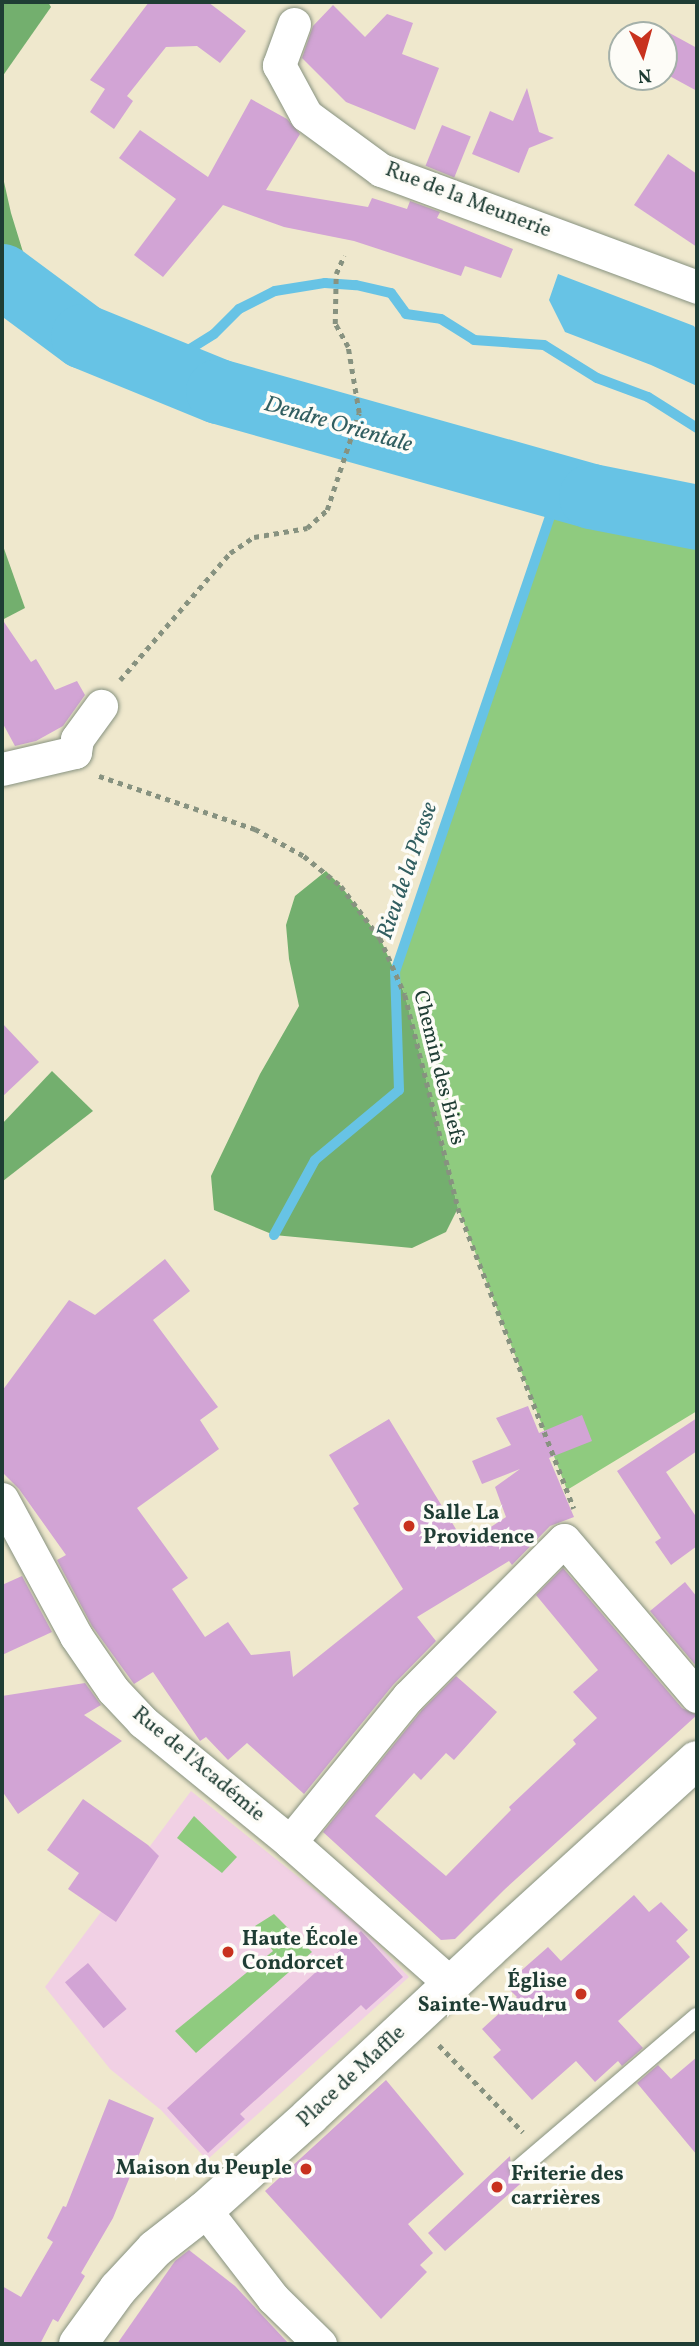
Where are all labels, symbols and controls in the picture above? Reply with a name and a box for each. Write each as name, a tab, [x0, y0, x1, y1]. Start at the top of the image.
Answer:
north arrow	[608, 21, 678, 91]
text: N	[637, 61, 653, 88]
street label: Rue de la Meunerie	[381, 158, 555, 244]
water label: Dendre Orientale	[261, 391, 415, 459]
water label: Rieu de la Presse	[372, 799, 444, 943]
street label: Chemin des Biefs	[407, 988, 469, 1148]
place label: Salle La Providence	[423, 1501, 534, 1551]
marker: Salle La Providence	[401, 1518, 417, 1534]
street label: Rue de l'Académie	[126, 1702, 270, 1828]
place label: Haute École Condorcet	[242, 1927, 358, 1977]
marker: Haute École Condorcet	[220, 1944, 236, 1960]
place label: Église Sainte-Waudru	[418, 1969, 567, 2019]
marker: Église Sainte-Waudru	[573, 1986, 589, 2002]
street label: Place de Maffle	[293, 2021, 411, 2133]
place label: Maison du Peuple	[116, 2156, 292, 2182]
marker: Maison du Peuple	[298, 2161, 314, 2177]
place label: Friterie des carrières	[511, 2162, 624, 2212]
marker: Friterie des carrières	[489, 2179, 505, 2195]

